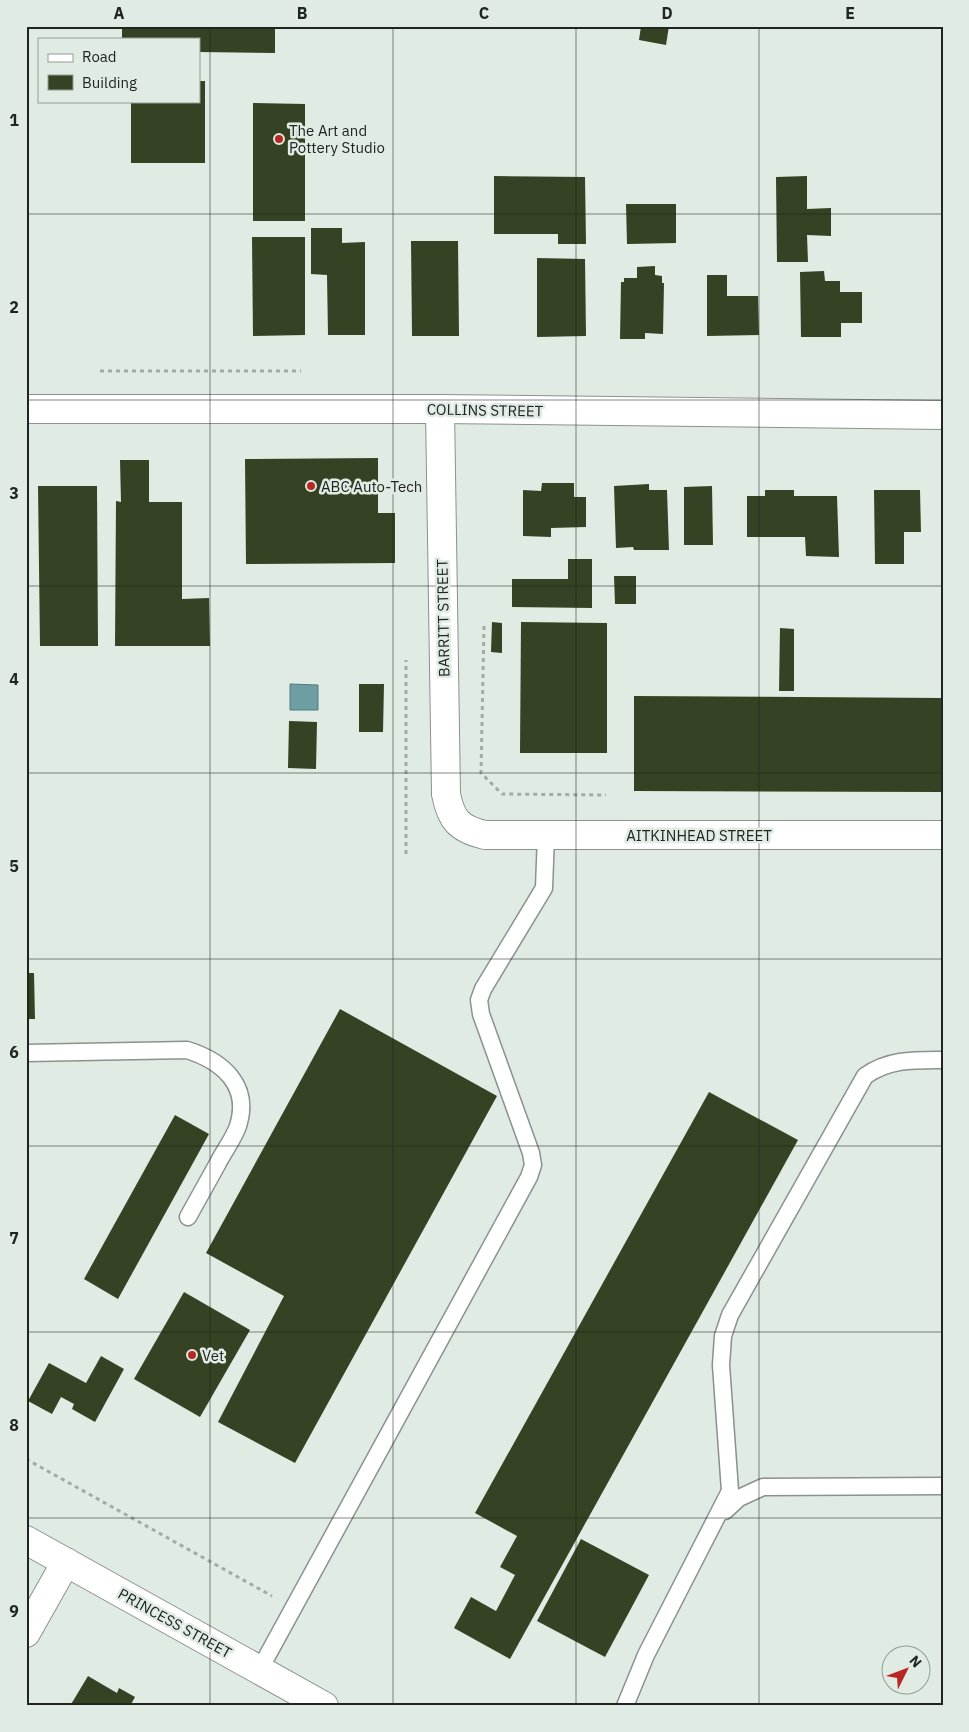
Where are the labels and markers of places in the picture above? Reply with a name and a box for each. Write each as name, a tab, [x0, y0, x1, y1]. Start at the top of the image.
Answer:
place label: The Art and Pottery Studio	[289, 121, 385, 157]
marker: The Art and Pottery Studio	[273, 133, 285, 145]
place label: ABC Auto-Tech	[321, 477, 422, 496]
marker: ABC Auto-Tech	[305, 480, 317, 492]
place label: Vet	[202, 1346, 224, 1365]
marker: Vet	[186, 1349, 198, 1361]

